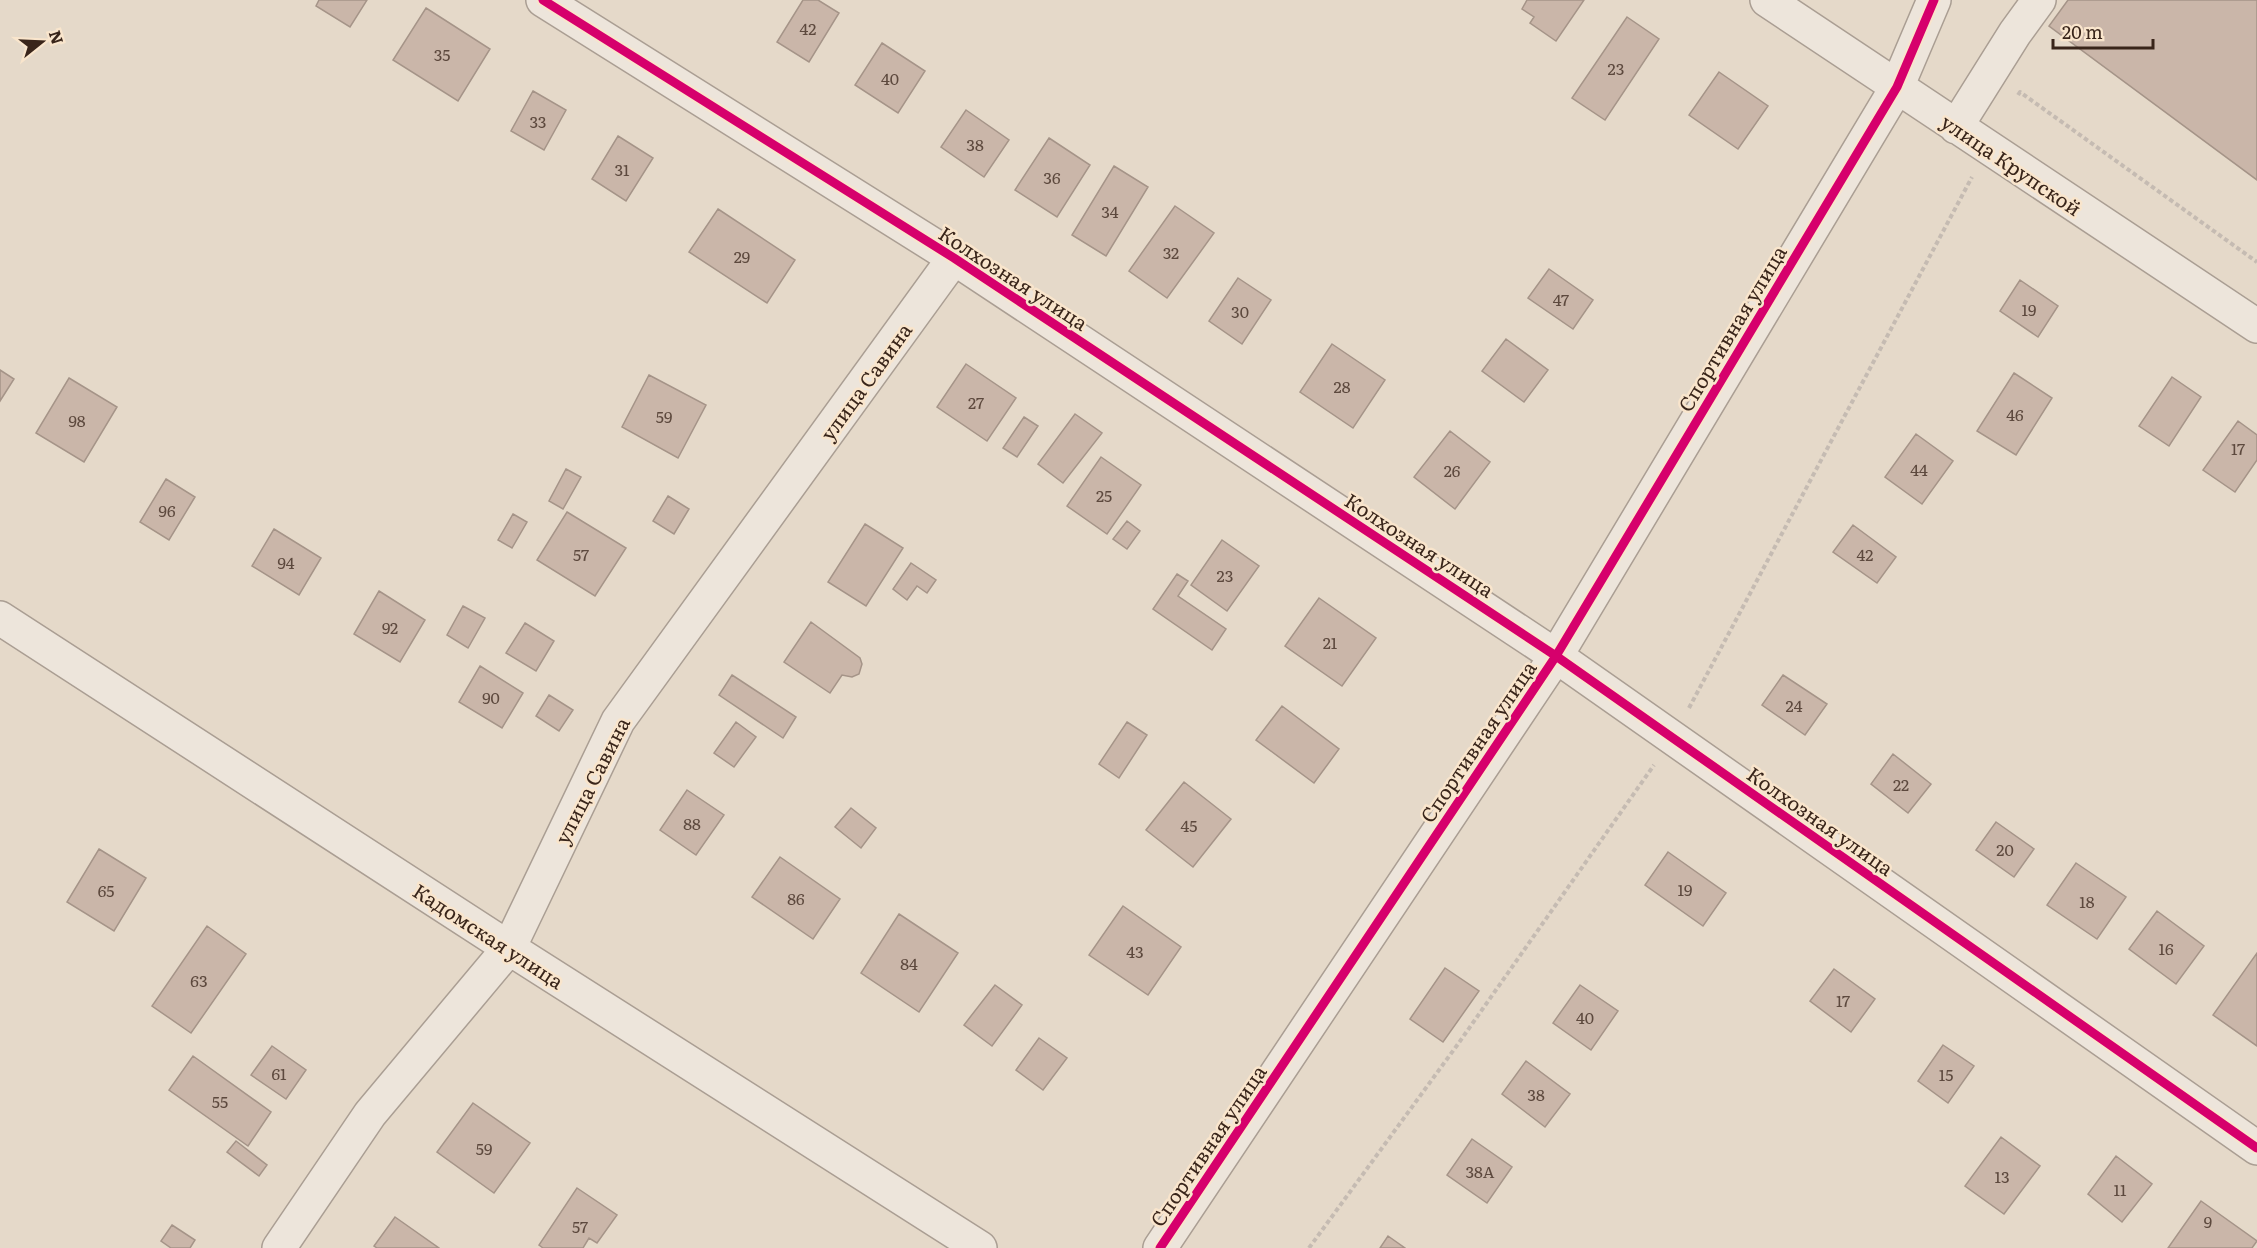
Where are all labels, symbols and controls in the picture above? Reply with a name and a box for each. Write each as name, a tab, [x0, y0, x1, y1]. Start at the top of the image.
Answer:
north arrow	[12, 12, 72, 72]
scale bar	[2053, 12, 2154, 50]
house number: 42	[800, 16, 816, 40]
text: 20 m	[2062, 18, 2103, 45]
text: N	[44, 27, 71, 47]
house number: 35	[434, 42, 450, 66]
house number: 23	[1608, 56, 1624, 80]
house number: 40	[881, 66, 899, 90]
street label: улица Крупской	[1936, 106, 2088, 222]
house number: 33	[530, 109, 546, 133]
house number: 38	[966, 132, 984, 156]
house number: 31	[614, 157, 630, 181]
house number: 36	[1043, 165, 1061, 189]
house number: 34	[1101, 199, 1119, 223]
street label: Колхозная улица	[933, 217, 1095, 337]
street label: Спортивная улица	[1669, 239, 1793, 417]
house number: 32	[1163, 240, 1179, 264]
house number: 29	[734, 244, 750, 268]
house number: 47	[1553, 287, 1569, 311]
house number: 19	[2022, 297, 2036, 321]
house number: 30	[1231, 299, 1249, 323]
street label: улица Савина	[812, 316, 918, 446]
house number: 28	[1334, 374, 1351, 398]
house number: 27	[968, 390, 984, 414]
house number: 46	[2006, 402, 2024, 426]
house number: 59	[656, 404, 672, 428]
house number: 98	[68, 408, 86, 432]
house number: 17	[2231, 436, 2245, 460]
house number: 44	[1910, 457, 1928, 481]
house number: 26	[1444, 458, 1461, 482]
house number: 25	[1096, 483, 1112, 507]
street label: Колхозная улица	[1339, 484, 1501, 604]
house number: 96	[159, 498, 176, 522]
house number: 57	[573, 542, 589, 566]
house number: 42	[1857, 542, 1873, 566]
house number: 94	[277, 550, 295, 574]
house number: 23	[1217, 563, 1233, 587]
house number: 92	[382, 615, 398, 639]
house number: 21	[1323, 630, 1338, 654]
street label: Спортивная улица	[1412, 654, 1543, 828]
house number: 90	[482, 685, 500, 709]
house number: 24	[1786, 693, 1803, 717]
street label: улица Савина	[546, 711, 636, 849]
street label: Колхозная улица	[1742, 758, 1901, 882]
house number: 22	[1893, 772, 1909, 796]
house number: 88	[683, 811, 701, 835]
house number: 45	[1181, 813, 1197, 837]
house number: 20	[1996, 837, 2014, 861]
street label: Кадомская улица	[408, 875, 571, 995]
house number: 19	[1678, 877, 1692, 901]
house number: 65	[98, 878, 114, 902]
house number: 86	[787, 886, 805, 910]
house number: 18	[2079, 889, 2095, 913]
house number: 16	[2158, 936, 2174, 960]
house number: 43	[1126, 939, 1144, 963]
house number: 84	[900, 951, 918, 975]
house number: 63	[190, 968, 208, 992]
house number: 17	[1836, 988, 1850, 1012]
house number: 40	[1576, 1005, 1594, 1029]
street label: Спортивная улица	[1142, 1058, 1273, 1232]
house number: 61	[271, 1061, 287, 1085]
house number: 15	[1939, 1062, 1953, 1086]
house number: 38	[1527, 1082, 1545, 1106]
house number: 55	[212, 1089, 228, 1113]
house number: 59	[476, 1136, 492, 1160]
house number: 38А	[1465, 1159, 1495, 1183]
house number: 13	[1994, 1164, 2010, 1188]
house number: 11	[2113, 1177, 2127, 1201]
house number: 9	[2204, 1209, 2212, 1233]
house number: 57	[572, 1214, 588, 1238]

